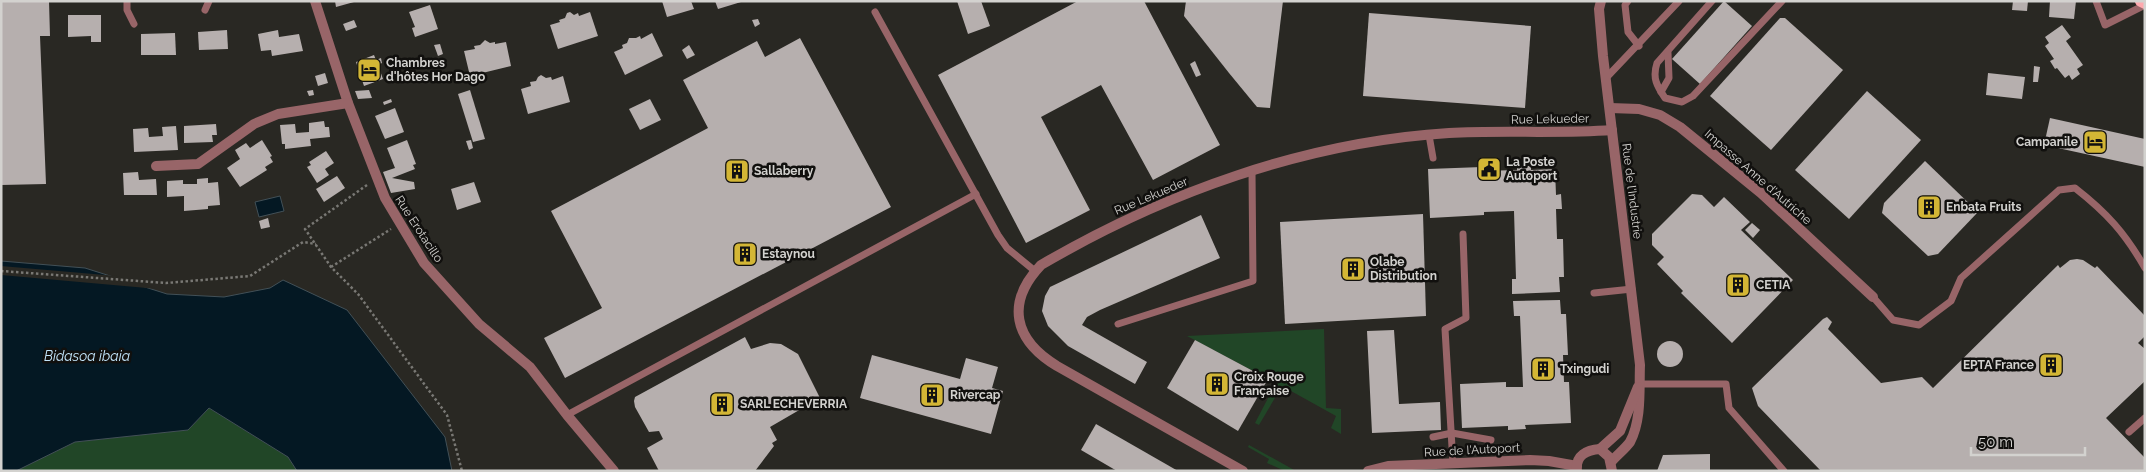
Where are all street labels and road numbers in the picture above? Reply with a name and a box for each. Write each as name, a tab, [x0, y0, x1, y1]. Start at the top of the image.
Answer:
street label: Rue Lekueder	[1511, 111, 1590, 127]
street label: Impasse Anne d'Autriche	[1702, 127, 1814, 227]
street label: Rue de l'Industrie	[1619, 142, 1645, 240]
street label: Rue Lekueder	[1112, 174, 1190, 218]
street label: Rue Erotacillo	[392, 193, 446, 265]
street label: Rue de l'Autoport	[1424, 440, 1520, 460]

